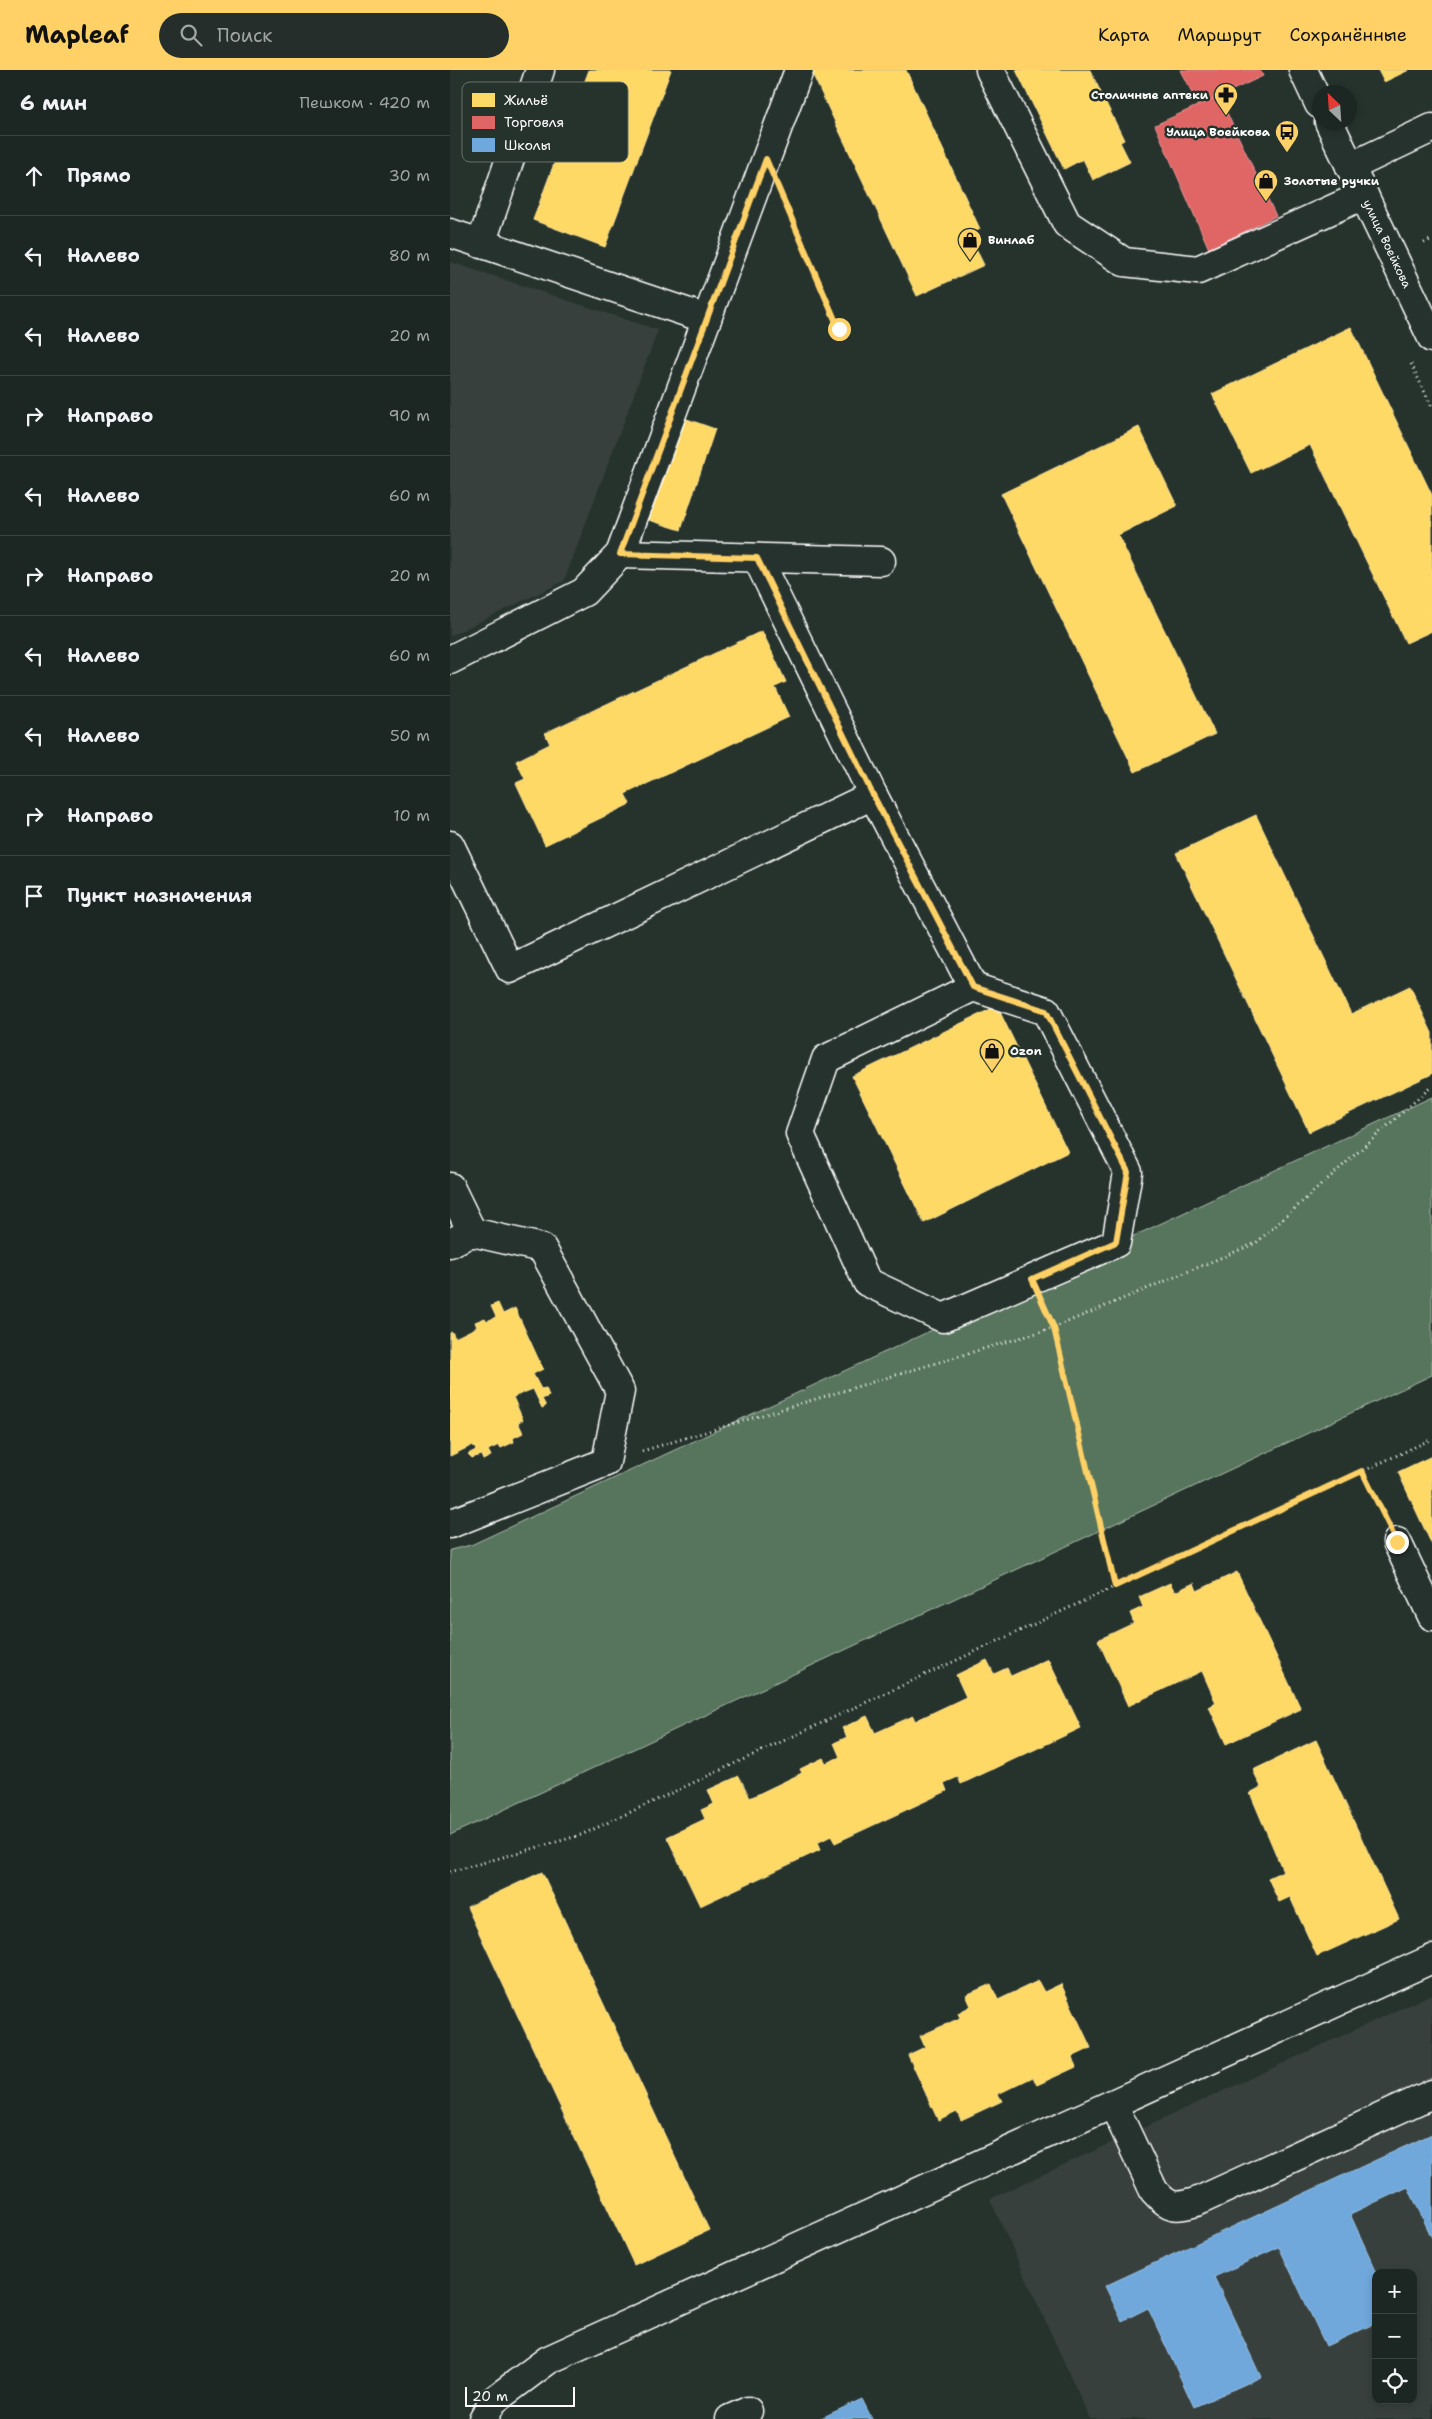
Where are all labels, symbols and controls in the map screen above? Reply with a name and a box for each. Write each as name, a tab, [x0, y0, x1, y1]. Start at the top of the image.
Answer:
search box	[159, 13, 509, 58]
text: Mapleaf	[25, 19, 129, 51]
icon: search	[177, 21, 205, 49]
text: Поиск	[217, 23, 272, 48]
text: Карта	[1098, 23, 1149, 47]
text: Маршрут	[1177, 23, 1261, 47]
text: Сохранённые	[1289, 23, 1407, 47]
legend	[462, 82, 628, 162]
pharmacy icon: Столичные аптеки	[1213, 82, 1239, 116]
north arrow	[1312, 85, 1357, 130]
place label: Столичные аптеки	[1091, 87, 1209, 103]
text: 6 мин	[20, 89, 87, 117]
text: Жильё	[504, 91, 548, 109]
text: Пешком · 420 m	[300, 92, 430, 113]
text: Торговля	[504, 113, 564, 131]
bus stop icon: Улица Воейкова	[1274, 119, 1300, 153]
place label: Улица Воейкова	[1166, 124, 1271, 140]
text: Школы	[504, 136, 551, 154]
icon: ahead	[20, 162, 48, 190]
text: Прямо	[67, 163, 131, 188]
text: 30 m	[389, 165, 430, 186]
shop icon: Золотые ручки	[1253, 168, 1279, 202]
place label: Золотые ручки	[1284, 173, 1380, 189]
street label: улица Воейкова	[1359, 197, 1415, 291]
shop icon: Винлаб	[957, 227, 983, 261]
place label: Винлаб	[988, 232, 1035, 248]
icon: left	[20, 242, 48, 270]
text: Налево	[67, 243, 140, 268]
text: 80 m	[389, 245, 430, 266]
route start	[828, 318, 851, 341]
icon: left	[20, 322, 48, 350]
text: Налево	[67, 323, 140, 348]
text: 20 m	[389, 325, 430, 346]
icon: right	[20, 402, 48, 430]
text: Направо	[67, 403, 153, 428]
text: 90 m	[389, 405, 430, 426]
icon: left	[20, 482, 48, 510]
text: Налево	[67, 483, 140, 508]
text: 60 m	[389, 485, 430, 506]
icon: right	[20, 562, 48, 590]
text: Направо	[67, 563, 153, 588]
text: 20 m	[389, 565, 430, 586]
icon: left	[20, 642, 48, 670]
text: Налево	[67, 643, 140, 668]
text: 60 m	[389, 645, 430, 666]
icon: left	[20, 722, 48, 750]
text: Налево	[67, 723, 140, 748]
text: 50 m	[390, 725, 430, 746]
icon: right	[20, 802, 48, 830]
text: Направо	[67, 803, 153, 828]
text: 10 m	[393, 805, 430, 826]
icon: arrive	[20, 882, 48, 910]
text: Пункт назначения	[67, 883, 252, 908]
shop icon: Ozon	[979, 1038, 1005, 1072]
place label: Ozon	[1010, 1043, 1042, 1059]
route end	[1386, 1531, 1409, 1554]
map controls	[1372, 2269, 1417, 2404]
button: +	[1372, 2269, 1417, 2314]
button: −	[1372, 2314, 1417, 2359]
button: locate	[1372, 2359, 1417, 2404]
scale bar	[465, 2384, 575, 2407]
text: 20 m	[472, 2387, 508, 2405]

